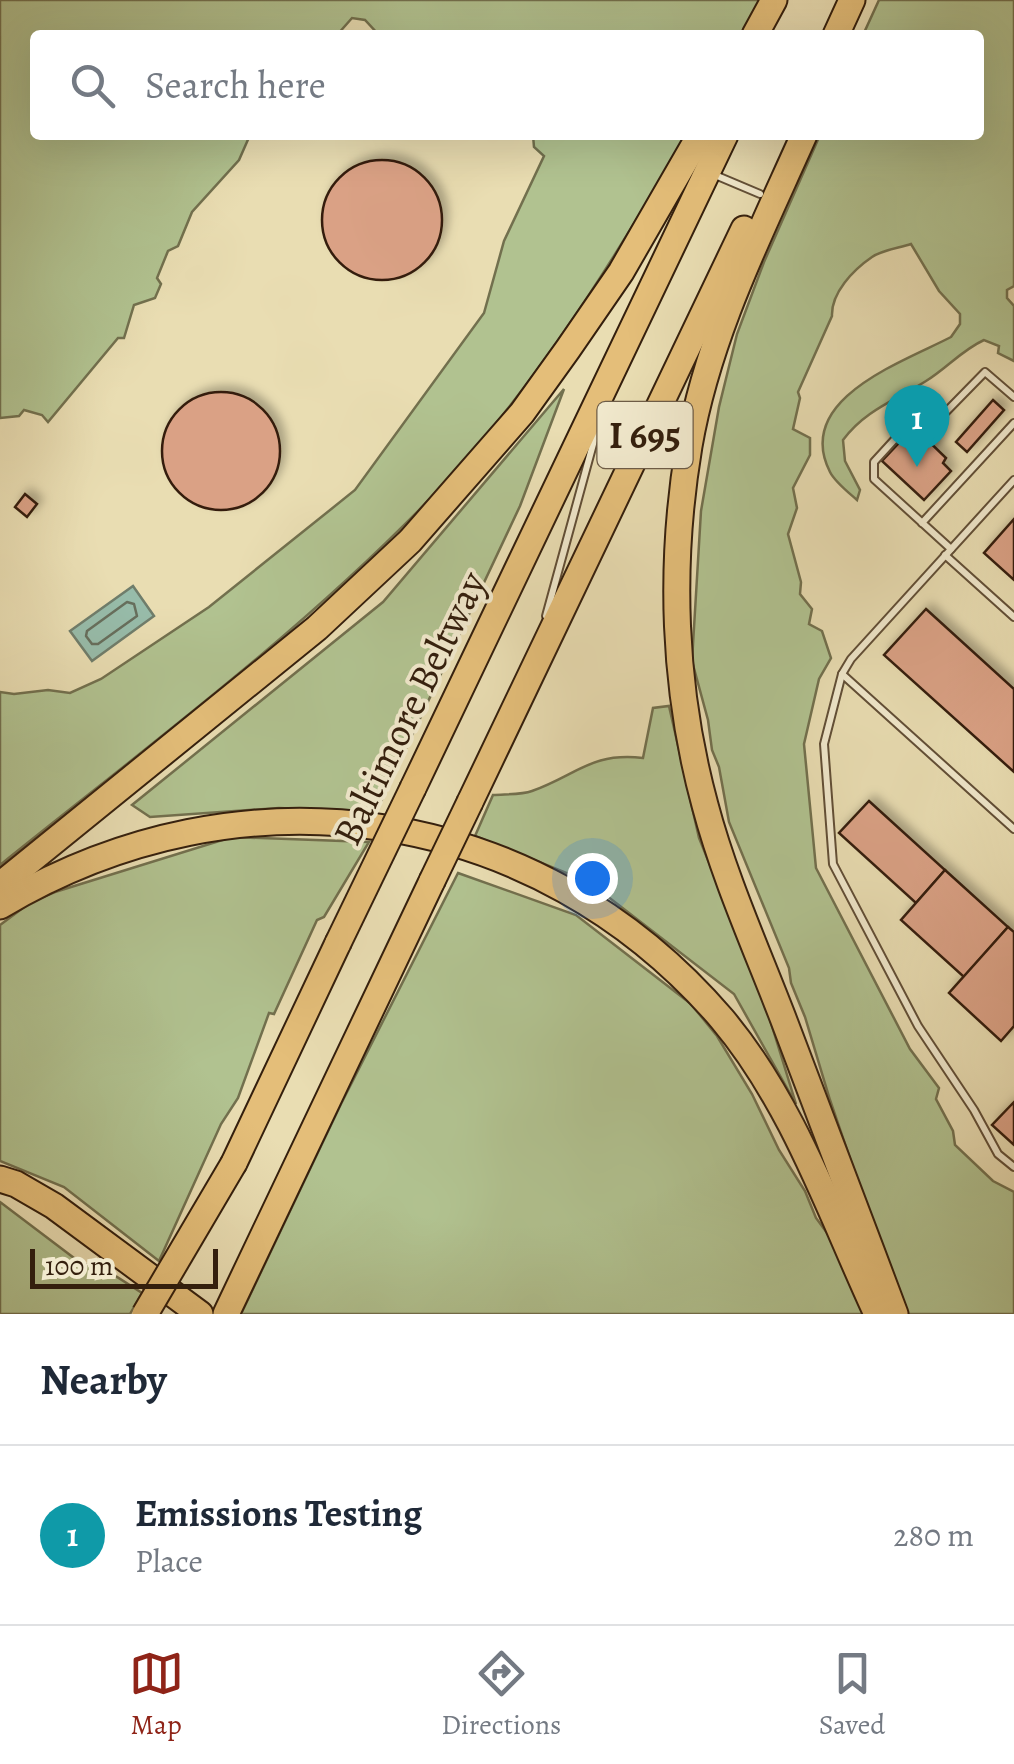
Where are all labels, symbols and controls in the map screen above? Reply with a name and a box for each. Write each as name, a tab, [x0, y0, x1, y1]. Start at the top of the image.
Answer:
search box	[30, 30, 984, 140]
icon: search	[65, 58, 120, 113]
text: Search here	[145, 59, 326, 111]
pin: 1	[884, 384, 950, 467]
road number: I 695	[598, 402, 692, 468]
street label: Baltimore Beltway	[319, 561, 500, 854]
your location	[567, 853, 618, 904]
scale bar	[30, 1244, 218, 1288]
text: 100 m	[45, 1247, 113, 1285]
text: Nearby	[40, 1351, 167, 1408]
text: Emissions Testing	[135, 1487, 422, 1539]
text: 1	[67, 1513, 78, 1557]
text: 280 m	[893, 1513, 974, 1557]
text: Place	[135, 1539, 203, 1583]
tab: Map	[129, 1646, 184, 1744]
tab: Directions	[441, 1646, 561, 1744]
tab: Saved	[819, 1646, 885, 1744]

